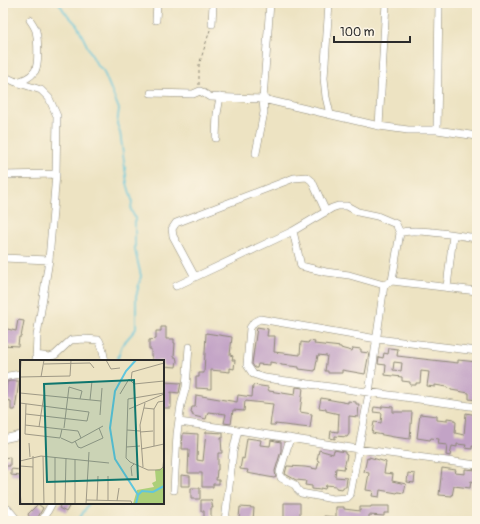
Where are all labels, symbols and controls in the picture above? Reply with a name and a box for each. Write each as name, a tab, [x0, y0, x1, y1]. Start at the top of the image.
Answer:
scale bar	[334, 18, 410, 44]
text: 100 m	[340, 25, 375, 40]
inset map	[20, 360, 164, 504]

